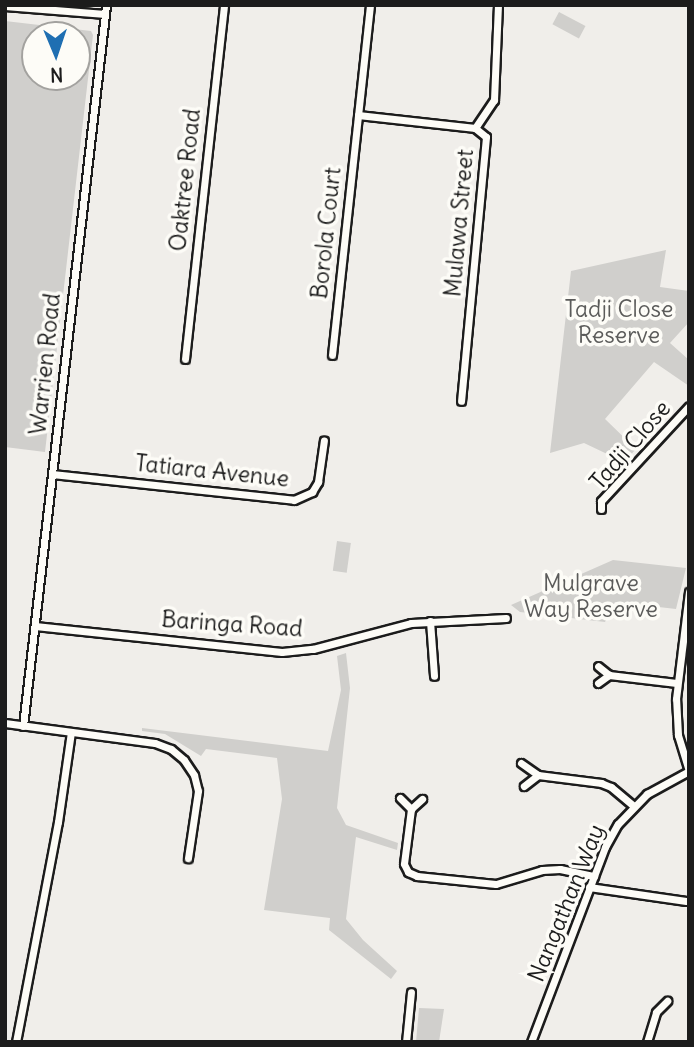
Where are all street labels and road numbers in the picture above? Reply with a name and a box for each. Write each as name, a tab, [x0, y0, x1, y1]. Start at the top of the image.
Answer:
street label: Oaktree Road	[164, 107, 206, 253]
street label: Mulawa Street	[439, 148, 479, 298]
street label: Borola Court	[305, 166, 347, 300]
street label: Warrien Road	[24, 292, 66, 436]
street label: Tadji Close	[584, 395, 676, 495]
street label: Tatiara Avenue	[134, 449, 290, 493]
street label: Baringa Road	[160, 605, 304, 643]
street label: Nangathan Way	[522, 820, 610, 986]

